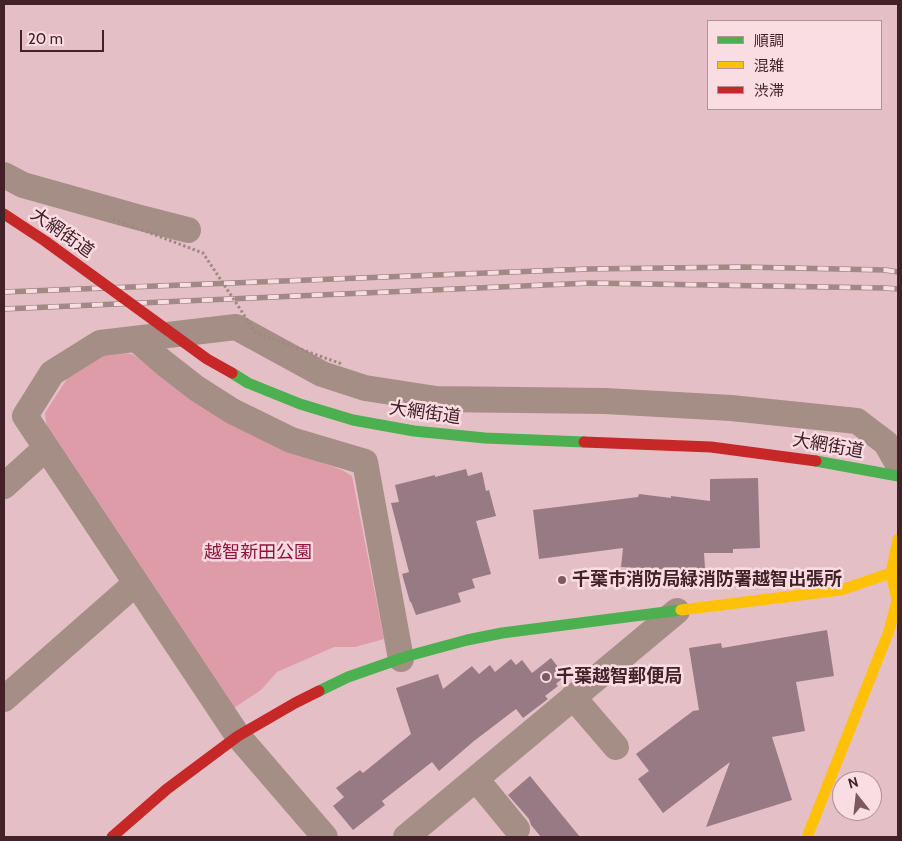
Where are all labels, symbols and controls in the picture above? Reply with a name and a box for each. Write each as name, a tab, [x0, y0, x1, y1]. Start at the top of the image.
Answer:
scale bar	[22, 20, 106, 52]
legend	[707, 20, 882, 110]
text: 20 m	[28, 30, 63, 48]
text: 順調	[754, 32, 784, 50]
text: 混雑	[754, 57, 784, 75]
text: 渋滞	[754, 82, 784, 100]
street label: 大網街道	[26, 204, 98, 262]
street label: 大網街道	[388, 397, 462, 429]
street label: 大網街道	[791, 429, 865, 463]
park label: 越智新田公園	[204, 542, 312, 564]
place label: 千葉市消防局緑消防署越智出張所	[572, 569, 842, 591]
marker: 千葉市消防局緑消防署越智出張所	[556, 574, 568, 586]
place label: 千葉越智郵便局	[556, 666, 682, 688]
marker: 千葉越智郵便局	[540, 671, 552, 683]
north arrow	[832, 771, 882, 821]
text: N	[846, 773, 860, 793]

